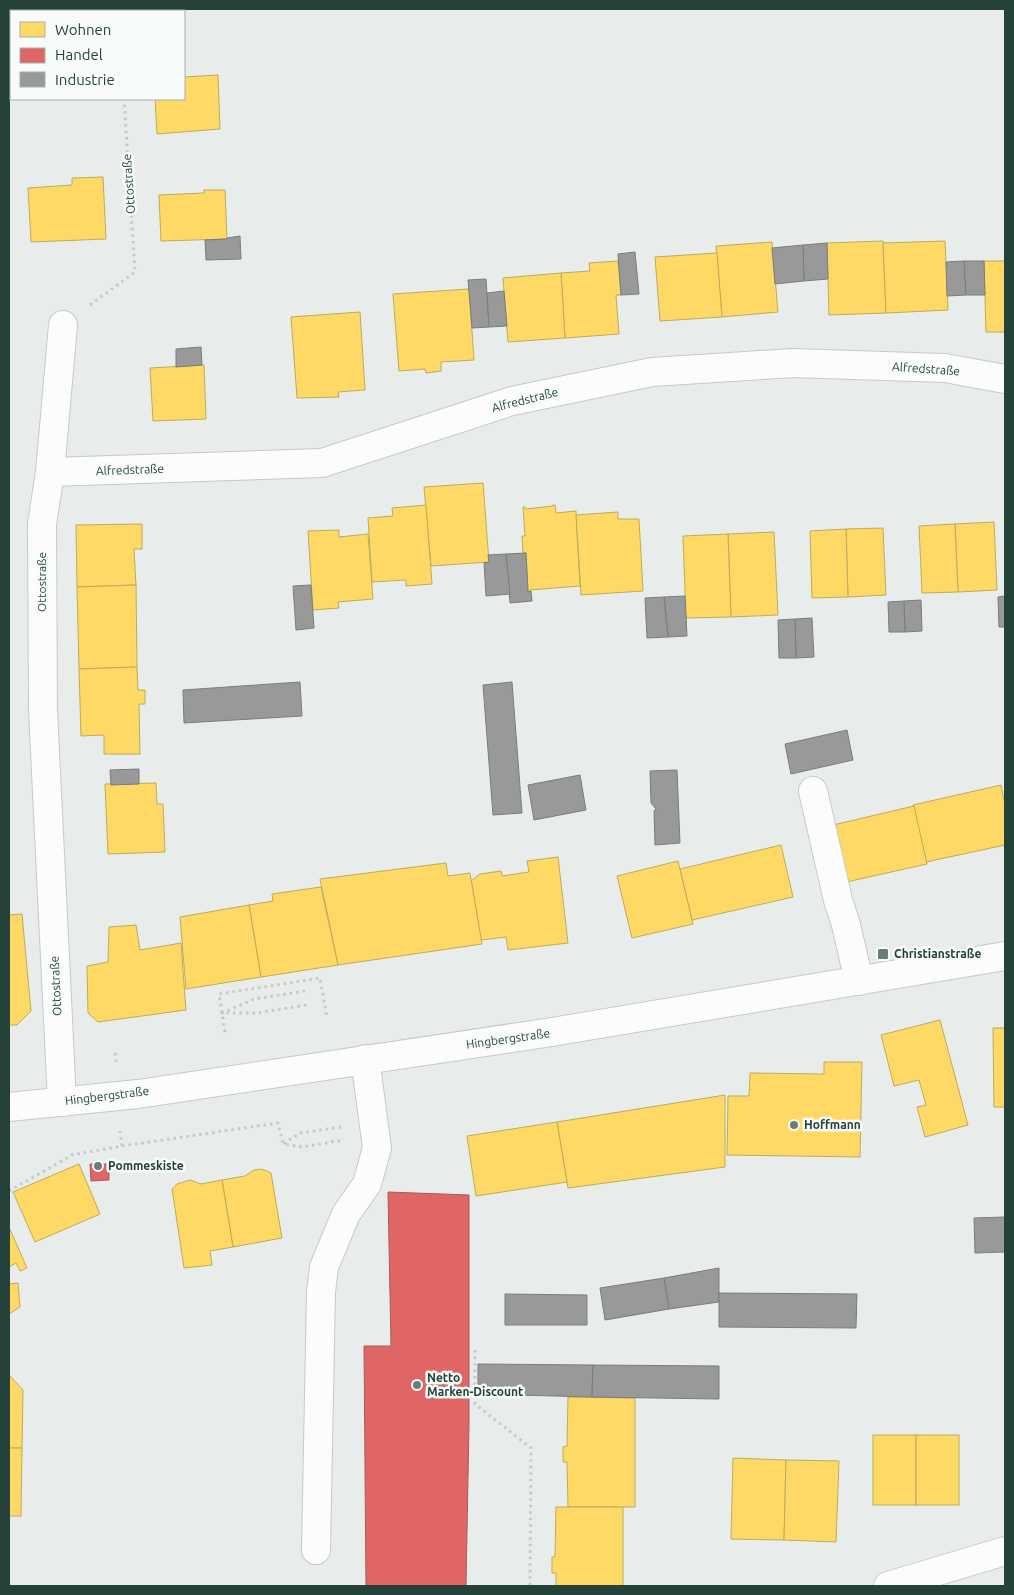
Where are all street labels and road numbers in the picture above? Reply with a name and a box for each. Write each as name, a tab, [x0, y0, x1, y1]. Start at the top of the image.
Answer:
street label: Ottostraße	[120, 154, 137, 215]
street label: Alfredstraße	[892, 360, 960, 377]
street label: Alfredstraße	[490, 385, 560, 414]
street label: Alfredstraße	[96, 462, 164, 477]
street label: Ottostraße	[35, 552, 48, 612]
street label: Ottostraße	[47, 956, 64, 1016]
street label: Hingbergstraße	[465, 1026, 551, 1051]
street label: Hingbergstraße	[64, 1084, 150, 1107]

